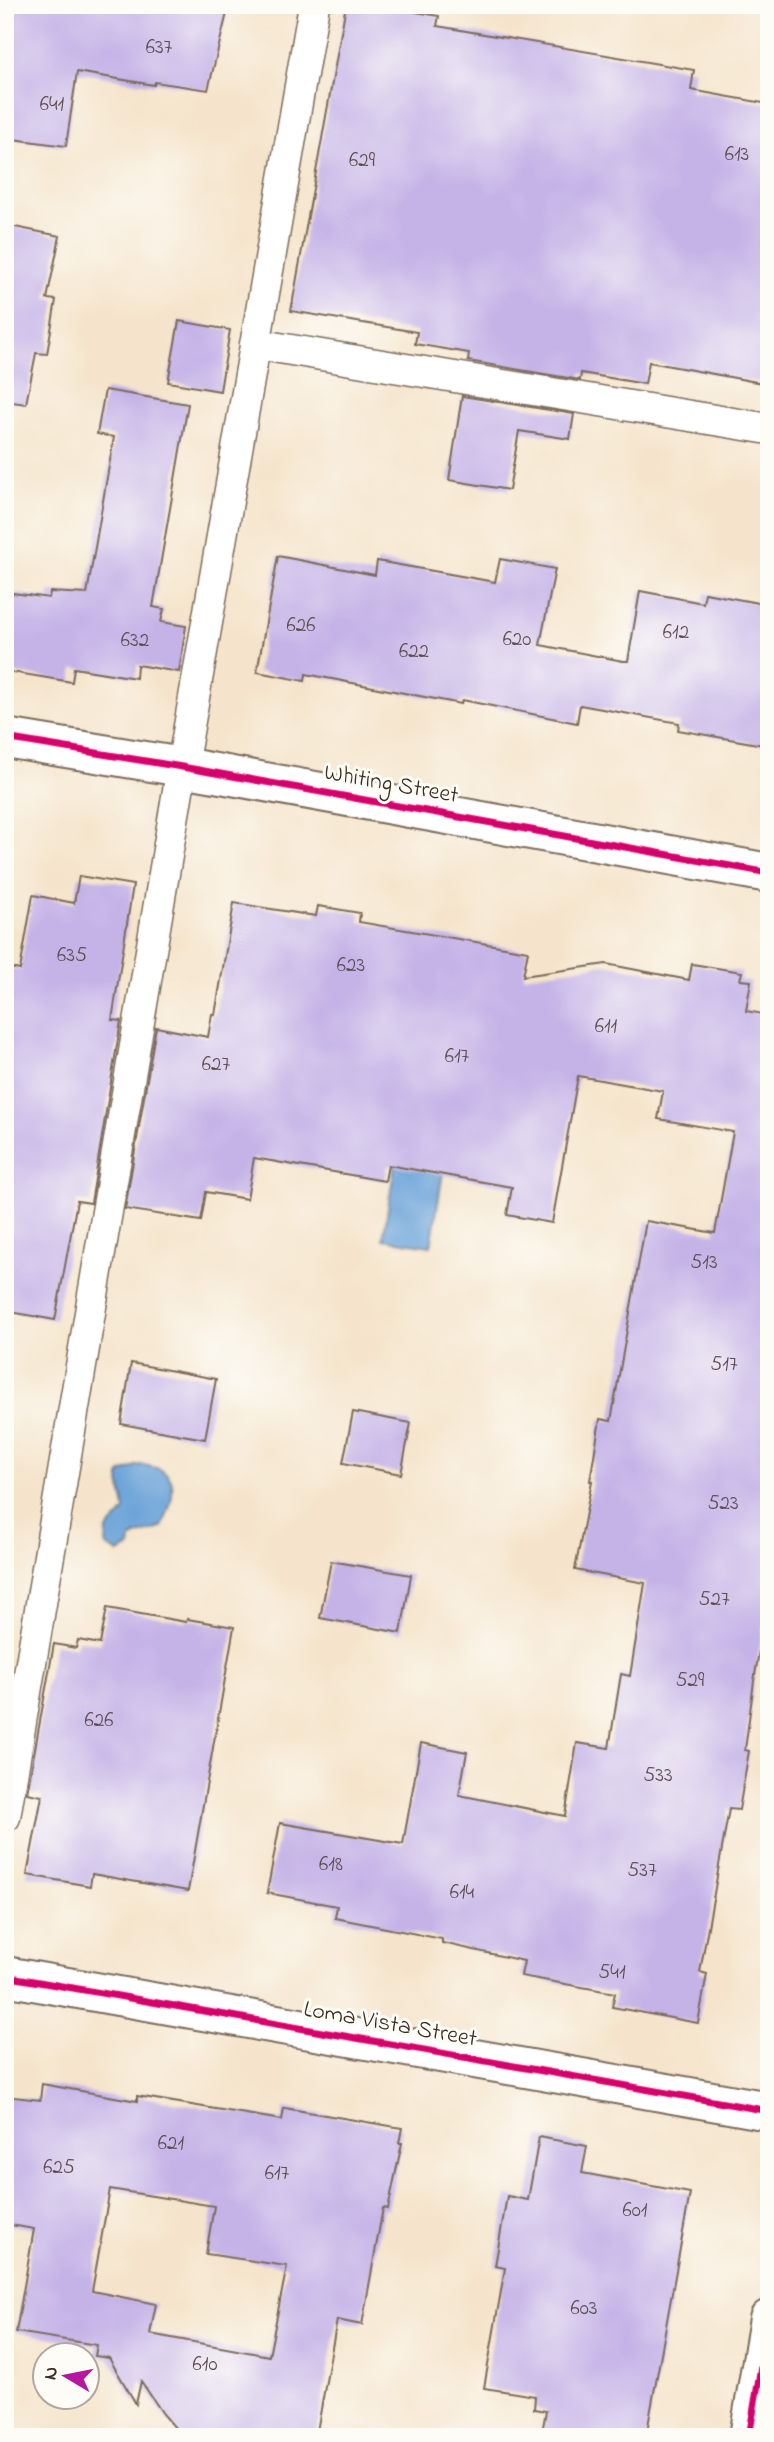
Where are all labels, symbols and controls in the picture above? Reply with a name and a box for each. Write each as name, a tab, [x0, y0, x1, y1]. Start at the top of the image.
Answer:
house number: 637	[146, 33, 173, 63]
house number: 641	[40, 90, 65, 120]
house number: 613	[725, 140, 749, 170]
house number: 629	[349, 146, 376, 176]
house number: 626	[287, 611, 315, 641]
house number: 612	[663, 618, 689, 648]
house number: 620	[503, 625, 531, 655]
house number: 632	[121, 626, 149, 656]
house number: 622	[399, 637, 429, 667]
street label: Whiting Street	[321, 756, 461, 814]
house number: 635	[57, 941, 87, 971]
house number: 623	[337, 951, 365, 981]
house number: 611	[595, 1012, 618, 1042]
house number: 617	[445, 1042, 470, 1072]
house number: 627	[202, 1050, 231, 1080]
house number: 513	[690, 1248, 718, 1278]
house number: 517	[710, 1350, 738, 1380]
house number: 523	[707, 1489, 739, 1519]
house number: 527	[698, 1585, 730, 1615]
house number: 529	[676, 1666, 705, 1696]
house number: 626	[85, 1706, 113, 1736]
house number: 533	[643, 1761, 673, 1791]
house number: 618	[319, 1850, 343, 1880]
house number: 537	[627, 1856, 657, 1886]
house number: 614	[450, 1878, 475, 1908]
house number: 541	[598, 1958, 626, 1988]
street label: Loma Vista Street	[301, 1993, 479, 2057]
house number: 621	[158, 2129, 184, 2159]
house number: 625	[43, 2153, 75, 2183]
house number: 617	[265, 2159, 290, 2189]
house number: 601	[623, 2196, 648, 2226]
house number: 603	[571, 2294, 598, 2324]
north arrow	[32, 2340, 102, 2410]
house number: 610	[193, 2350, 218, 2380]
text: N	[37, 2365, 66, 2382]

